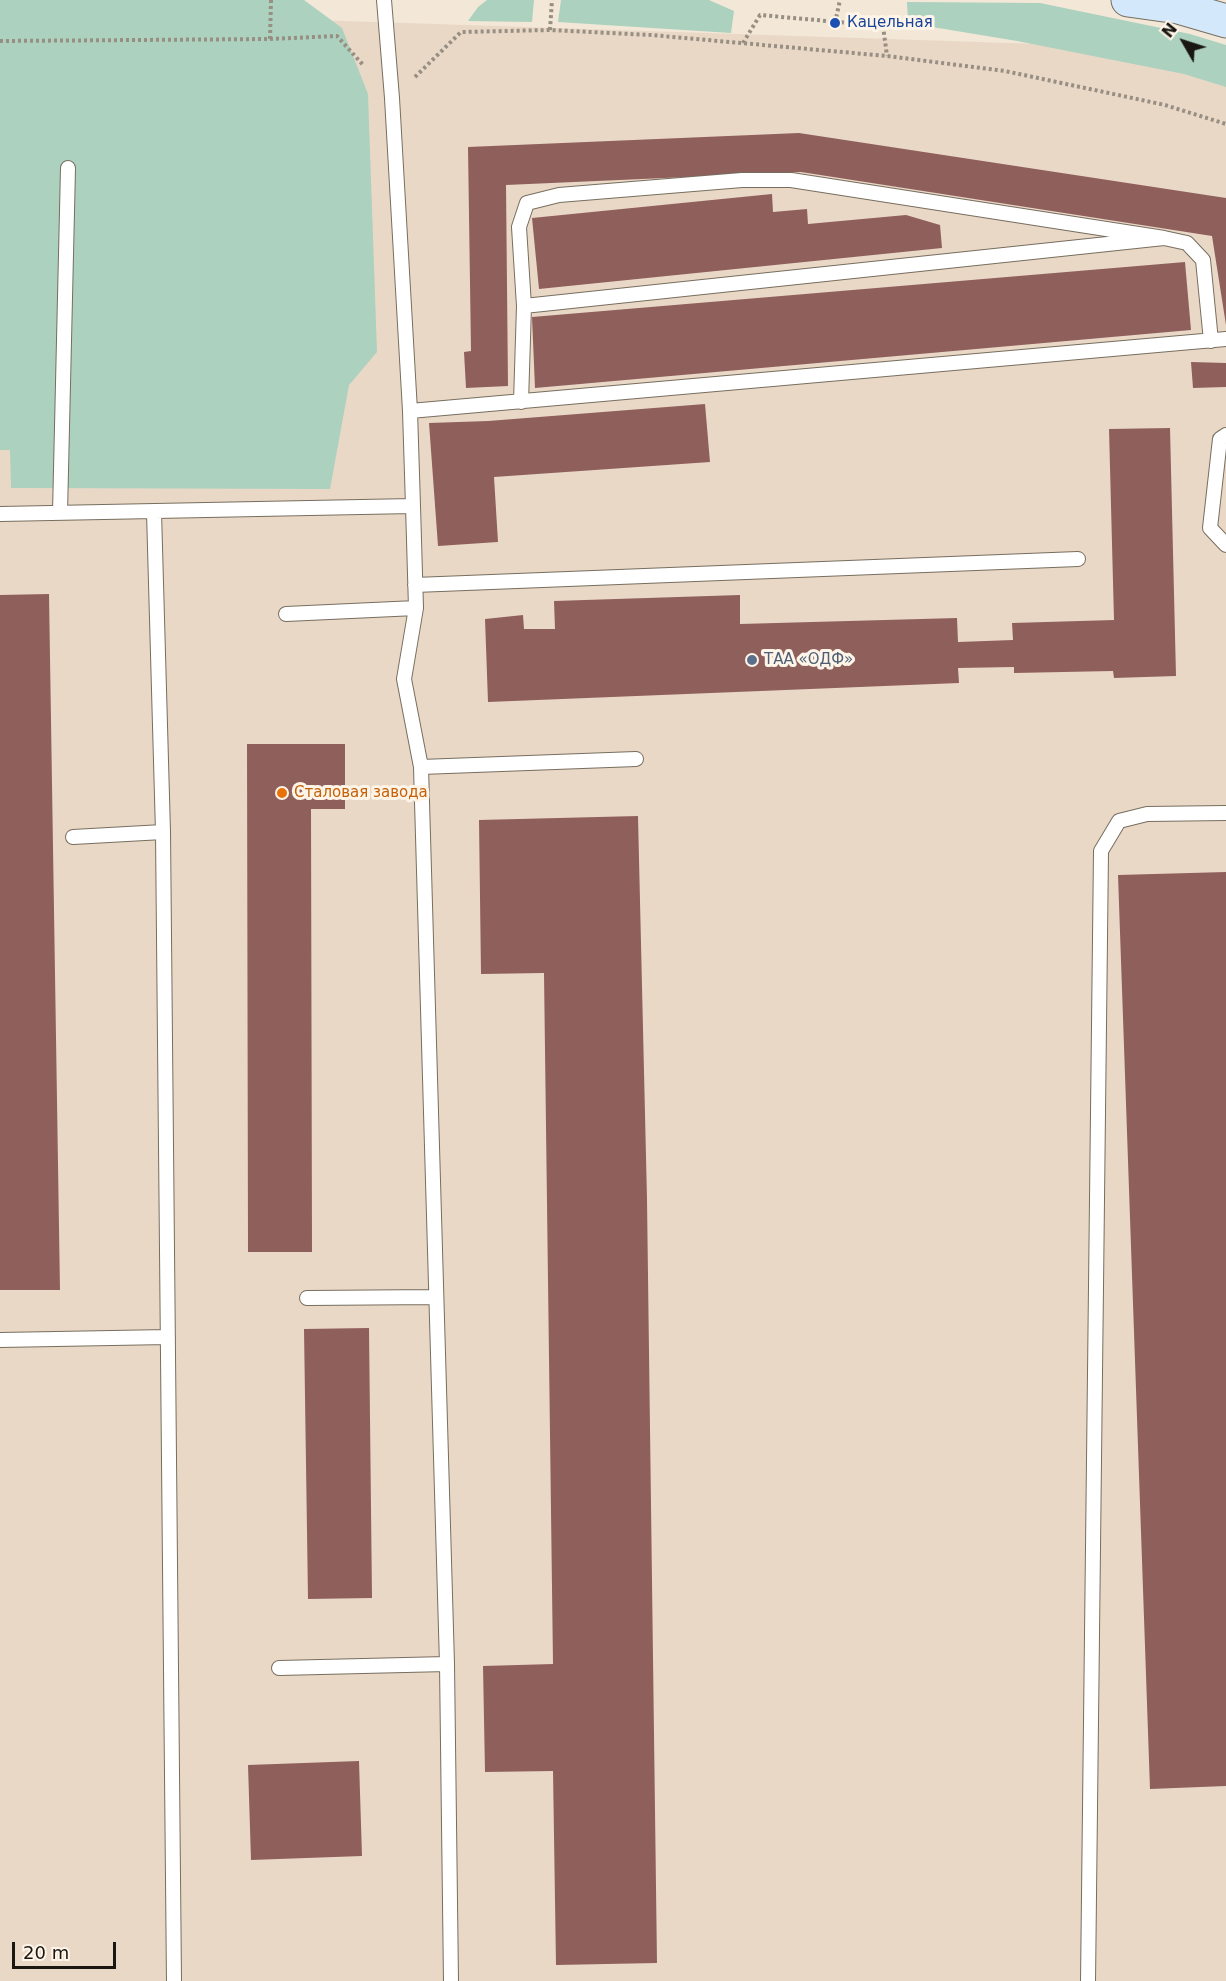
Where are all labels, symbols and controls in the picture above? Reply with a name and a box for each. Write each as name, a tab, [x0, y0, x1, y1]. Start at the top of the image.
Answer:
north arrow	[1154, 12, 1214, 72]
place label: Кацельная	[847, 14, 933, 32]
marker: Кацельная	[828, 16, 842, 30]
text: N	[1158, 19, 1181, 42]
place label: ТАА «ОДФ»	[764, 651, 853, 669]
marker: ТАА «ОДФ»	[745, 653, 759, 667]
place label: Сталовая завода	[294, 784, 428, 802]
marker: Сталовая завода	[275, 786, 289, 800]
scale bar	[15, 1930, 118, 1968]
text: 20 m	[23, 1942, 69, 1963]

